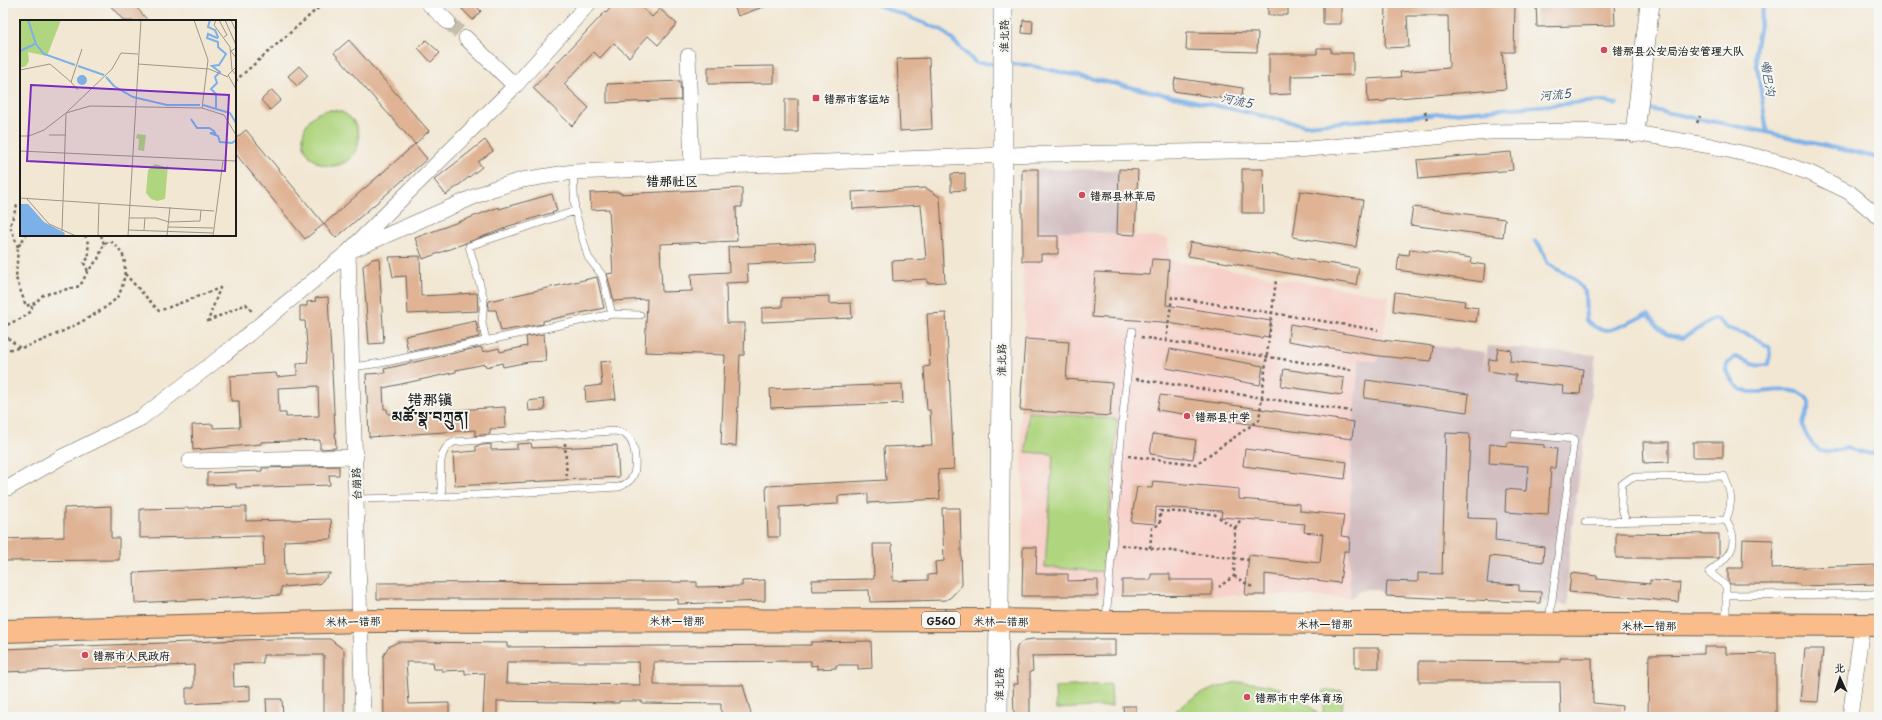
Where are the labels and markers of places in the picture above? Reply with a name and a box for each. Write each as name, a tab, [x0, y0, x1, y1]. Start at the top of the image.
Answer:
place label: 错那县公安局治安管理大队	[1612, 42, 1744, 59]
marker: 错那县公安局治安管理大队	[1599, 45, 1609, 55]
place label: 错那市客运站	[824, 90, 890, 107]
marker: 错那市客运站	[811, 93, 821, 103]
place label: 错那县林草局	[1090, 187, 1156, 204]
marker: 错那县林草局	[1077, 190, 1087, 200]
place label: 错那县中学	[1195, 408, 1250, 425]
marker: 错那县中学	[1182, 411, 1192, 421]
place label: 错那市人民政府	[93, 647, 170, 664]
marker: 错那市人民政府	[80, 650, 90, 660]
place label: 错那市中学体育场	[1255, 689, 1343, 706]
marker: 错那市中学体育场	[1242, 692, 1252, 702]

